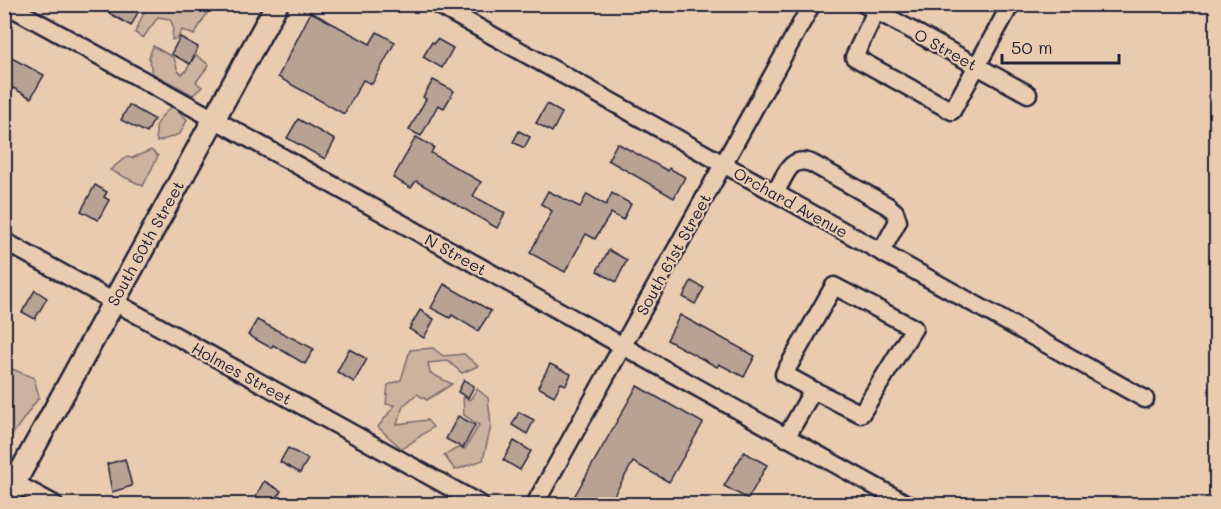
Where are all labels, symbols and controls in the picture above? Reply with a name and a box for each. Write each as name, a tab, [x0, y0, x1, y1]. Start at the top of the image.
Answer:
street label: O Street	[911, 23, 981, 75]
scale bar	[1002, 27, 1119, 65]
text: 50 m	[1011, 35, 1053, 59]
street label: Orchard Avenue	[730, 162, 852, 242]
street label: South 60th Street	[102, 177, 188, 309]
street label: South 61st Street	[631, 189, 715, 319]
street label: N Street	[421, 228, 491, 280]
street label: Holmes Street	[188, 337, 296, 409]

